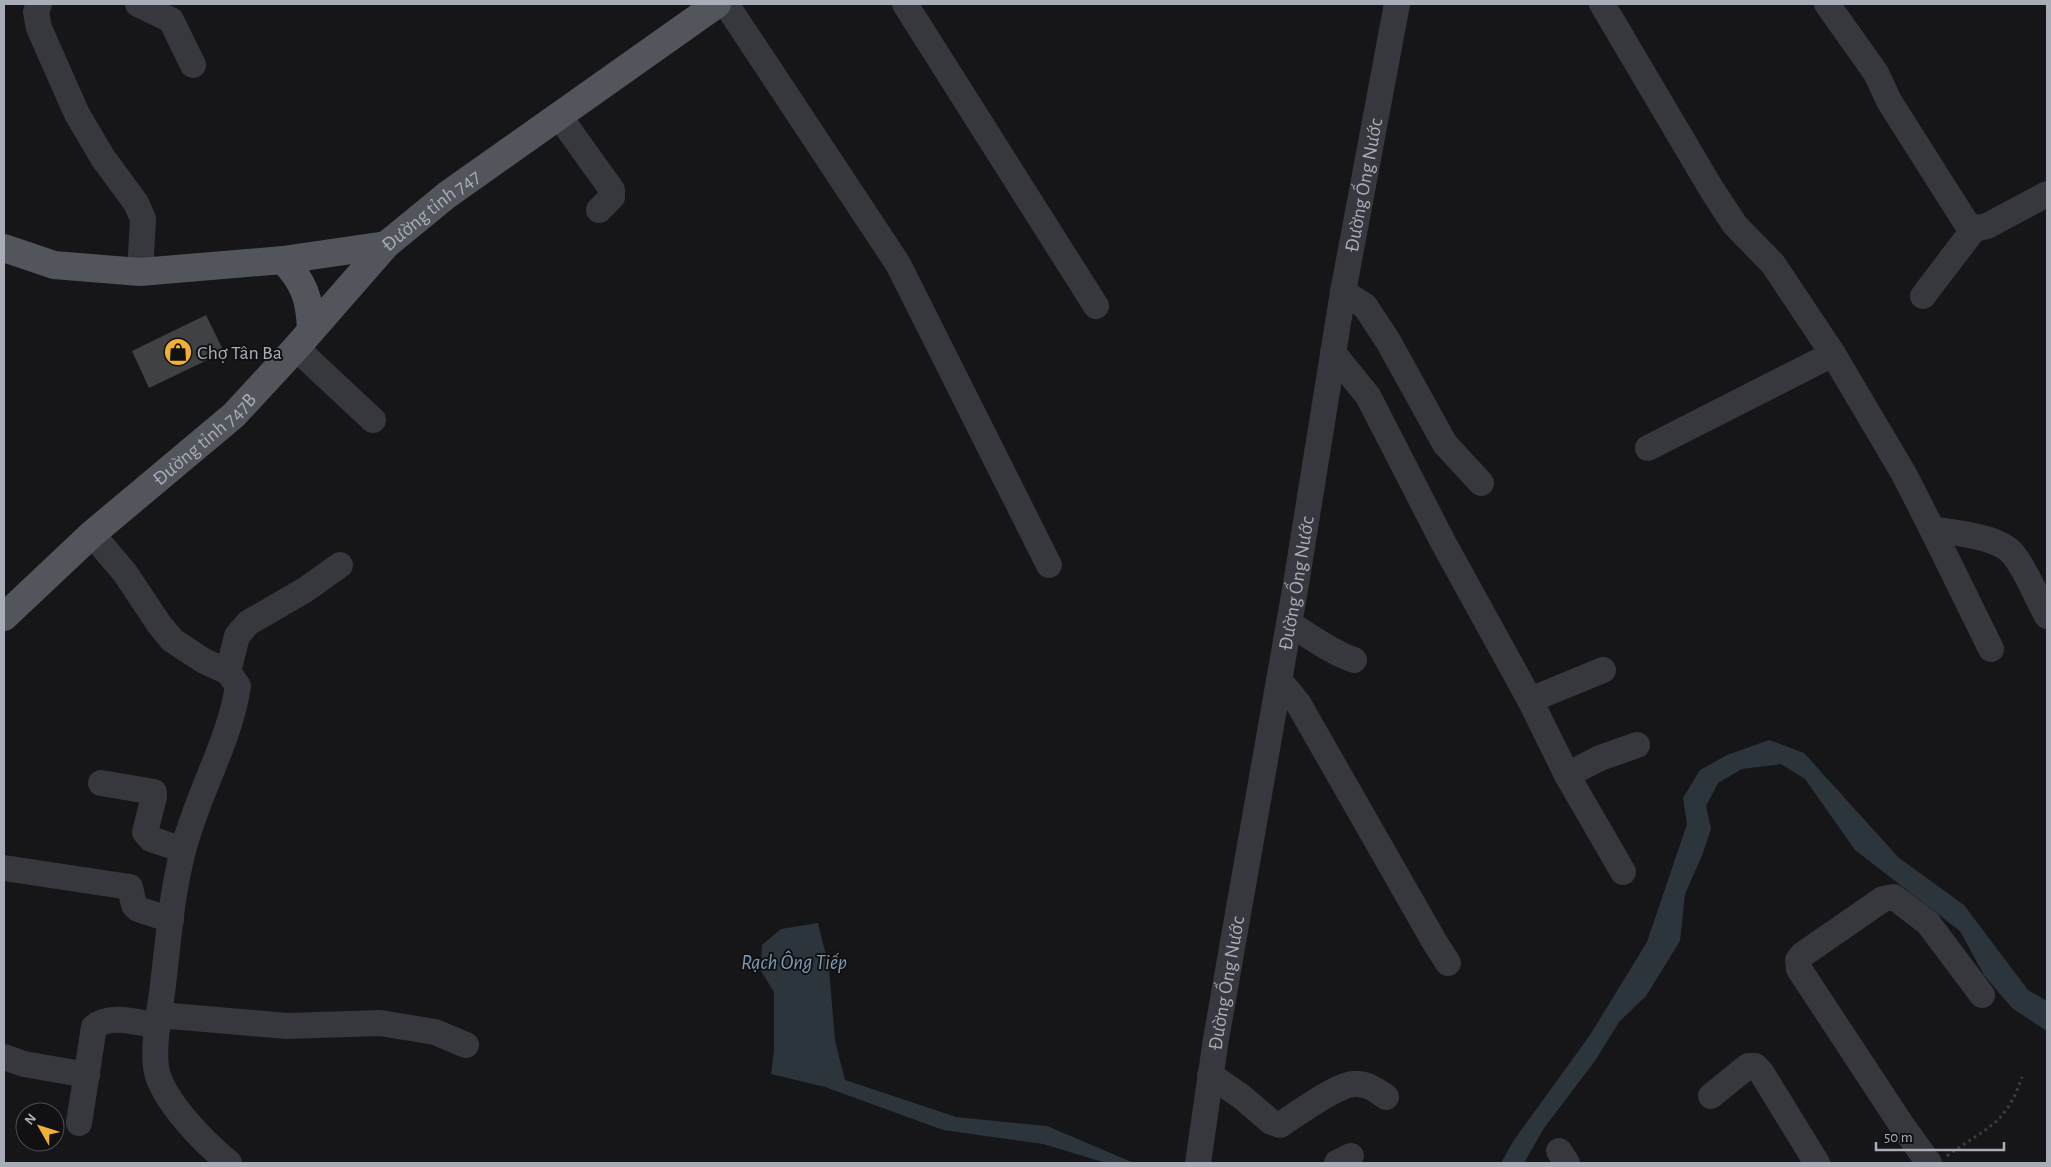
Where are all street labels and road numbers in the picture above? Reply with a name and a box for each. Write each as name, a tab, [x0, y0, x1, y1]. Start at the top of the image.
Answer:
street label: Đường Ống Nước	[1342, 116, 1386, 254]
street label: Đường tỉnh 747	[378, 166, 484, 255]
street label: Đường tỉnh 747B	[149, 389, 260, 490]
street label: Đường Ống Nước	[1276, 515, 1318, 652]
street label: Đường Ống Nước	[1205, 914, 1248, 1052]

